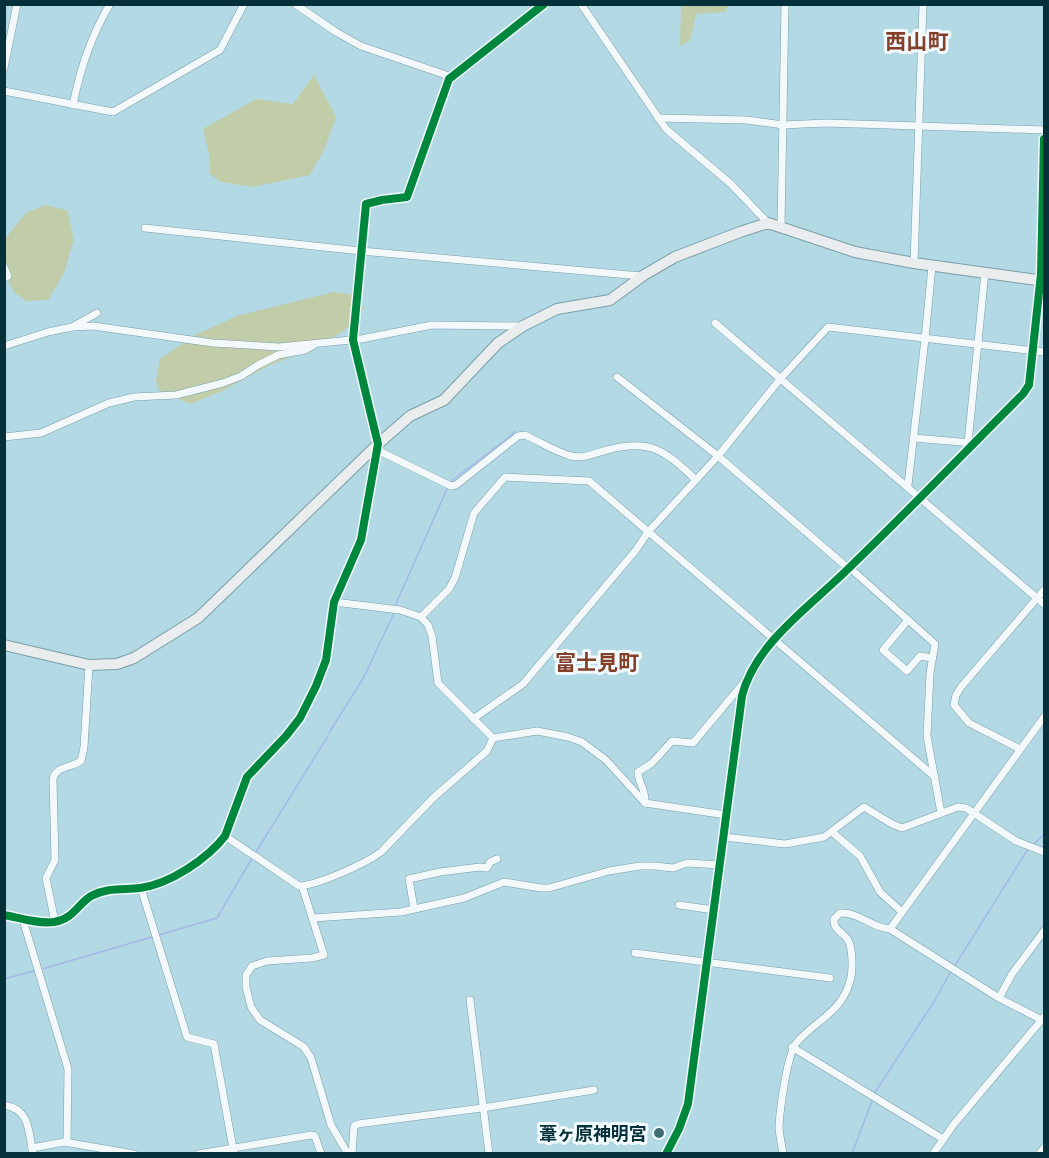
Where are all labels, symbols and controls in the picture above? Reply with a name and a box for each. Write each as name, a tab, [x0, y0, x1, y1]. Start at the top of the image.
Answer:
district label: 西山町	[886, 28, 949, 53]
district label: 富士見町	[555, 649, 639, 674]
place label: 葦ヶ原神明宮	[539, 1122, 647, 1144]
marker: 葦ヶ原神明宮	[652, 1126, 666, 1140]

